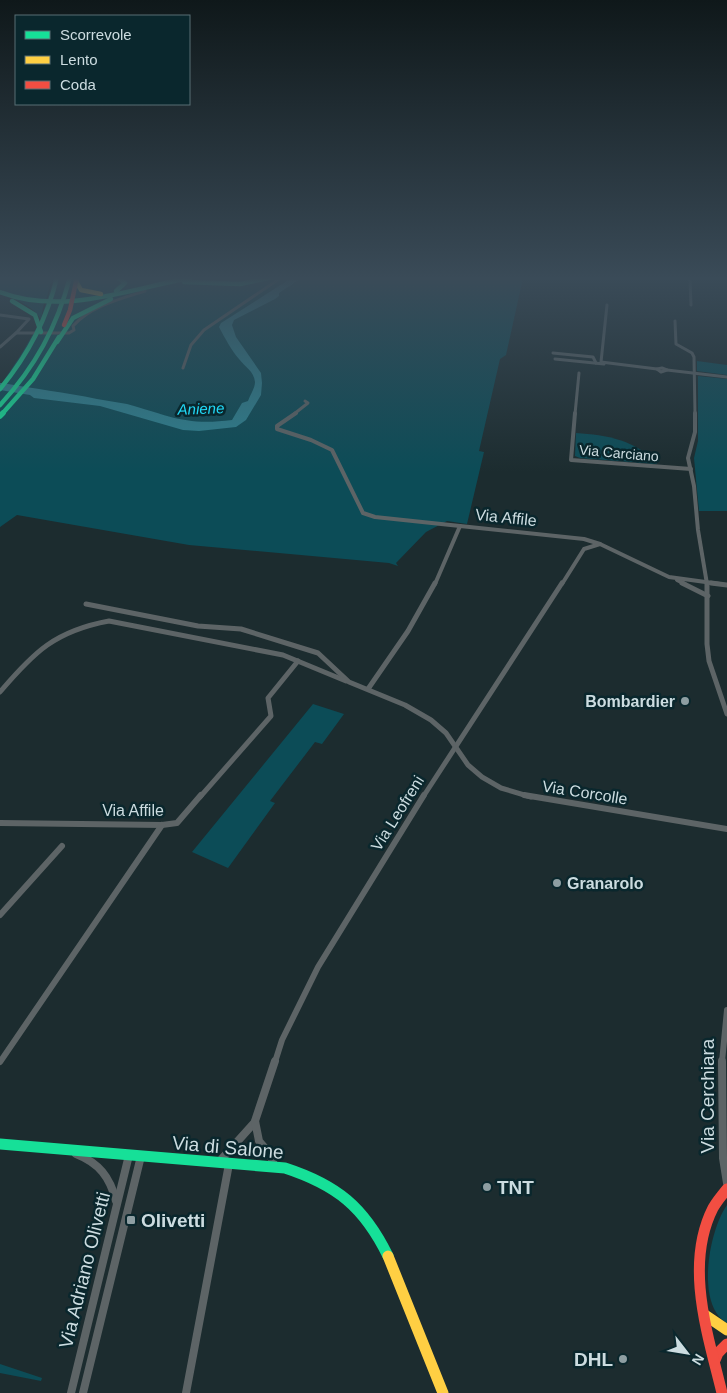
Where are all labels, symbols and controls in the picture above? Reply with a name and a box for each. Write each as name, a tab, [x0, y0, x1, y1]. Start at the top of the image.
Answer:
legend	[15, 15, 190, 105]
text: Scorrevole	[60, 26, 132, 43]
text: Lento	[60, 51, 98, 68]
text: Coda	[60, 76, 97, 93]
water label: Aniene	[176, 399, 225, 418]
street label: Via Carciano	[579, 442, 660, 464]
street label: Via Affile	[474, 506, 538, 529]
place label: Bombardier	[585, 693, 675, 710]
marker: Bombardier	[679, 695, 691, 707]
street label: Via Leofreni	[368, 773, 427, 854]
street label: Via Corcolle	[541, 777, 629, 808]
street label: Via Affile	[102, 802, 164, 819]
place label: Granarolo	[567, 875, 644, 892]
marker: Granarolo	[551, 877, 563, 889]
street label: Via Cerchiara	[697, 1038, 718, 1153]
street label: Via di Salone	[171, 1132, 284, 1163]
place label: TNT	[497, 1177, 534, 1198]
marker: TNT	[481, 1181, 493, 1193]
street label: Via Adriano Olivetti	[55, 1190, 114, 1350]
place label: Olivetti	[141, 1210, 205, 1231]
marker: Olivetti	[125, 1214, 137, 1226]
north arrow	[662, 1328, 712, 1378]
place label: DHL	[574, 1349, 613, 1370]
text: N	[689, 1351, 708, 1368]
marker: DHL	[617, 1353, 629, 1365]

